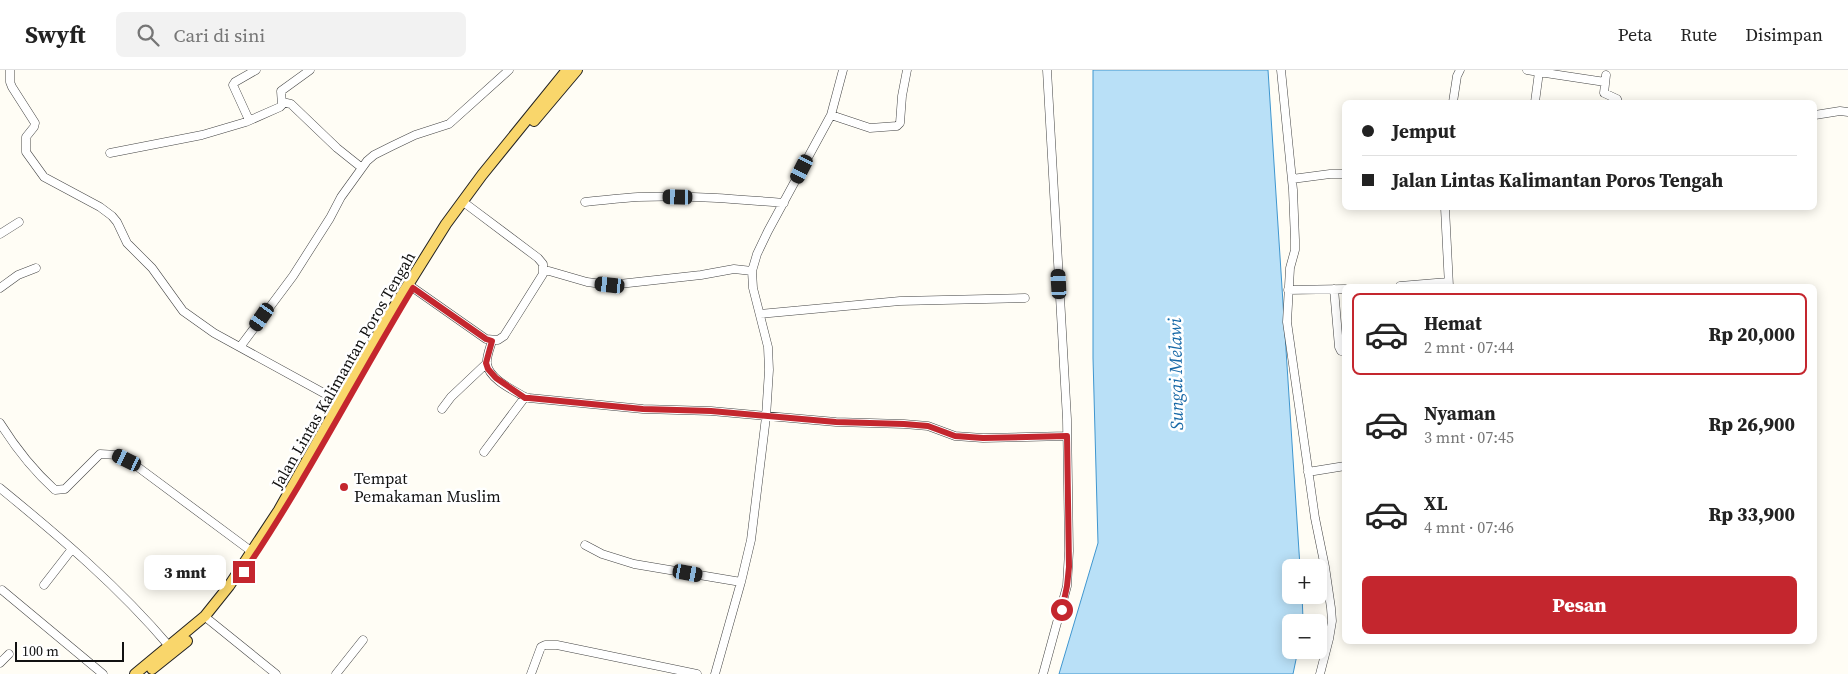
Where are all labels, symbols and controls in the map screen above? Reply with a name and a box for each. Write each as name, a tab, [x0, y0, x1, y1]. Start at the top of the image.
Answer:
search box	[116, 12, 466, 57]
text: Swyft	[25, 18, 86, 51]
icon: search	[134, 21, 162, 49]
text: Cari di sini	[174, 22, 265, 48]
text: Peta	[1618, 22, 1652, 47]
text: Rute	[1680, 22, 1717, 47]
text: Disimpan	[1745, 22, 1823, 47]
text: Jemput	[1392, 118, 1456, 144]
car	[788, 152, 815, 186]
text: Jalan Lintas Kalimantan Poros Tengah	[1392, 167, 1723, 193]
car	[662, 189, 693, 205]
street label: Jalan Lintas Kalimantan Poros Tengah	[265, 247, 420, 493]
car	[1050, 269, 1067, 299]
car	[594, 276, 625, 294]
car	[247, 300, 276, 334]
text: Hemat	[1424, 310, 1482, 336]
icon: car	[1364, 312, 1409, 357]
water label: Sungai Melawi	[1162, 317, 1189, 430]
text: Rp 20,000	[1709, 321, 1795, 347]
text: 2 mnt · 07:44	[1424, 336, 1514, 358]
text: Nyaman	[1424, 400, 1496, 426]
icon: car	[1364, 402, 1409, 447]
text: Rp 26,900	[1709, 411, 1795, 437]
text: 3 mnt · 07:45	[1424, 426, 1514, 448]
car	[110, 447, 143, 473]
place label: Tempat Pemakaman Muslim	[354, 467, 501, 507]
marker: Tempat Pemakaman Muslim	[338, 481, 350, 493]
text: XL	[1424, 490, 1447, 516]
icon: car	[1364, 492, 1409, 537]
text: Rp 33,900	[1709, 501, 1795, 527]
text: 4 mnt · 07:46	[1424, 516, 1514, 538]
callout: 3 mnt	[144, 554, 226, 590]
map controls	[1282, 559, 1327, 659]
button: +	[1282, 559, 1327, 604]
text: 3 mnt	[164, 561, 206, 583]
route end	[233, 561, 255, 583]
car	[671, 563, 704, 583]
button: Pesan	[1362, 576, 1797, 634]
route start	[1051, 599, 1073, 621]
button: −	[1282, 614, 1327, 659]
scale bar	[15, 639, 124, 662]
text: 100 m	[22, 641, 59, 661]

